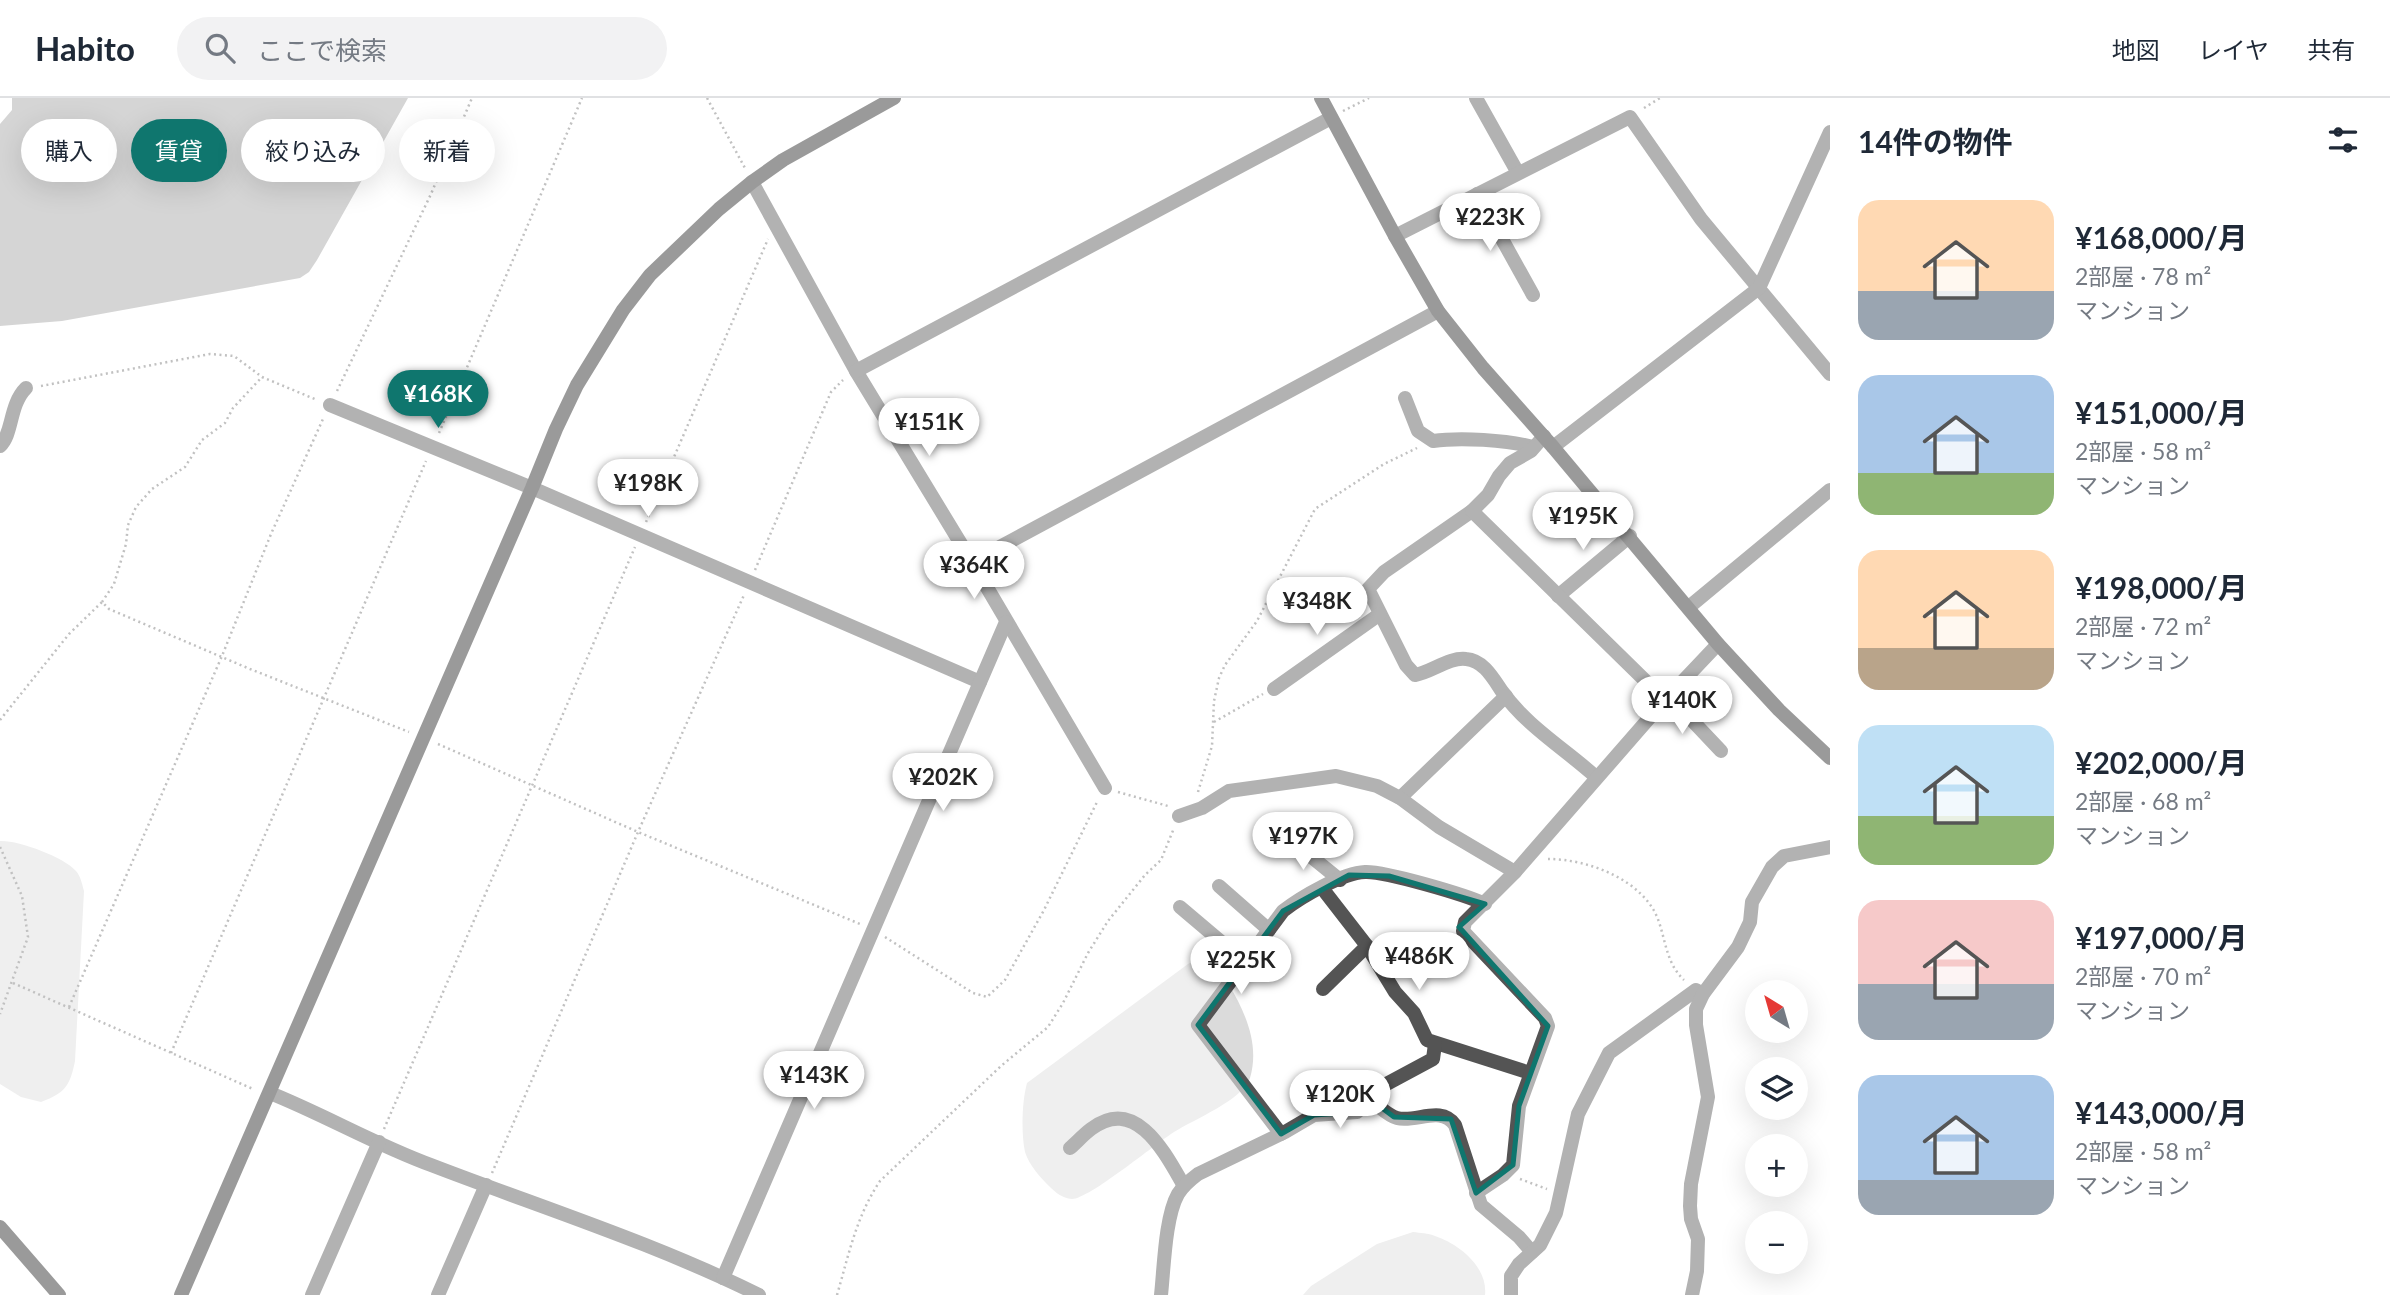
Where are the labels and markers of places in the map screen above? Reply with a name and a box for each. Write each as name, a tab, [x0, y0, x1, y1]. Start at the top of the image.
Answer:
pin: ¥223K	[1441, 194, 1539, 253]
pin: ¥168K	[389, 370, 487, 430]
pin: ¥151K	[880, 398, 978, 458]
pin: ¥198K	[599, 460, 697, 519]
pin: ¥195K	[1534, 492, 1632, 552]
pin: ¥364K	[925, 542, 1023, 601]
pin: ¥348K	[1268, 578, 1366, 637]
pin: ¥140K	[1633, 676, 1731, 736]
pin: ¥202K	[894, 754, 992, 813]
pin: ¥197K	[1254, 812, 1352, 872]
pin: ¥486K	[1370, 932, 1468, 992]
pin: ¥225K	[1192, 936, 1290, 996]
pin: ¥143K	[765, 1052, 863, 1111]
pin: ¥120K	[1291, 1070, 1389, 1130]

